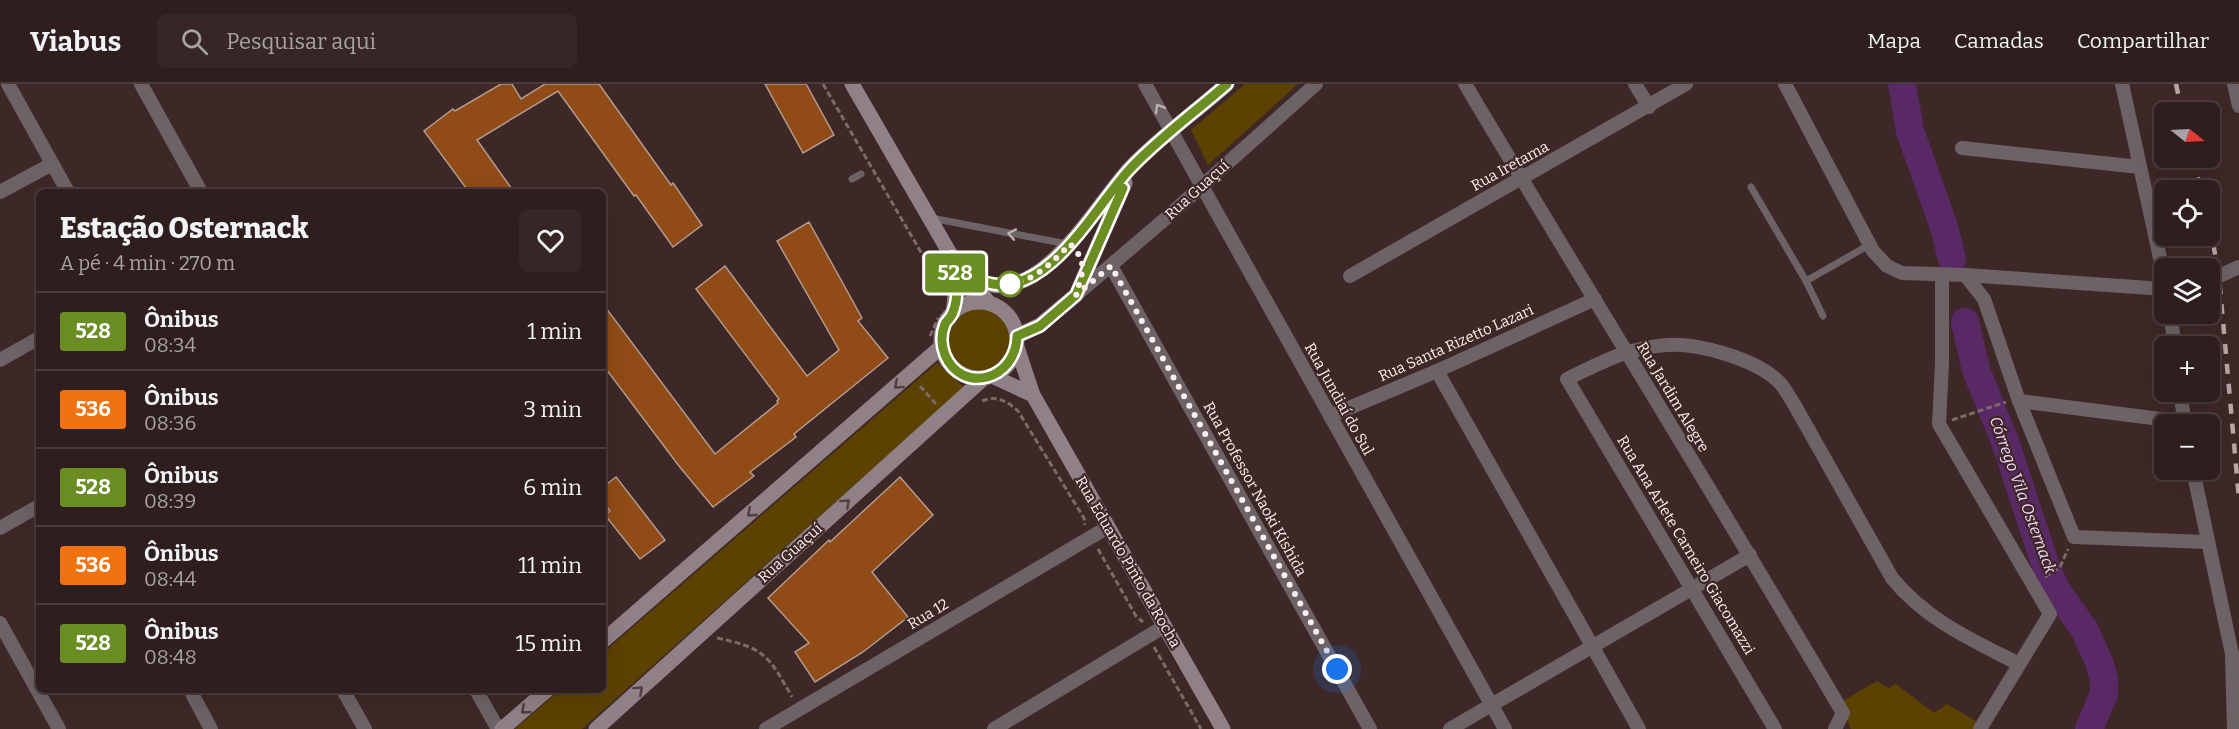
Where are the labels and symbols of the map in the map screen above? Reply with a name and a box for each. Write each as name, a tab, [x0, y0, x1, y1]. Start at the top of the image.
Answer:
north arrow	[2154, 102, 2220, 168]
one-way arrow	[1154, 104, 1166, 114]
street label: Rua Iretama	[1468, 137, 1552, 195]
street label: Rua Guaçuí	[1161, 156, 1233, 223]
one-way arrow	[1007, 228, 1017, 240]
line badge: 528	[920, 254, 990, 292]
unlabelled marker	[997, 271, 1023, 297]
street label: Rua Santa Rizetto Lazari	[1376, 301, 1537, 385]
street label: Rua Jardim Alegre	[1633, 339, 1713, 455]
street label: Rua Jundiaí do Sul	[1301, 340, 1377, 458]
one-way arrow	[894, 378, 905, 389]
street label: Rua Professor Naoki Kishida	[1199, 399, 1311, 579]
water label: Córrego Vila Osternack	[1986, 414, 2060, 576]
street label: Rua Ana Arlete Carneiro Giacomazzi	[1613, 432, 1759, 658]
street label: Rua Eduardo Pinto da Rocha	[1071, 473, 1185, 651]
one-way arrow	[839, 499, 850, 510]
one-way arrow	[747, 506, 758, 517]
street label: Rua Guaçuí	[754, 519, 826, 586]
street label: Rua 12	[904, 595, 952, 633]
your location	[1322, 654, 1352, 684]
one-way arrow	[632, 686, 643, 697]
one-way arrow	[521, 702, 532, 713]

